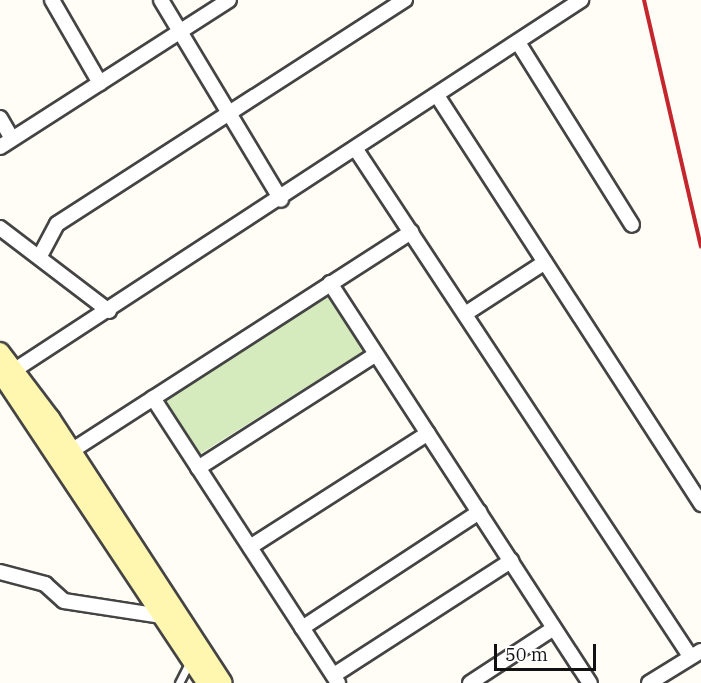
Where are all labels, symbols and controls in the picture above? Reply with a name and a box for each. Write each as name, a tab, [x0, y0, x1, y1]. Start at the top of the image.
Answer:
scale bar	[497, 632, 599, 670]
text: 50 m	[505, 643, 548, 666]

